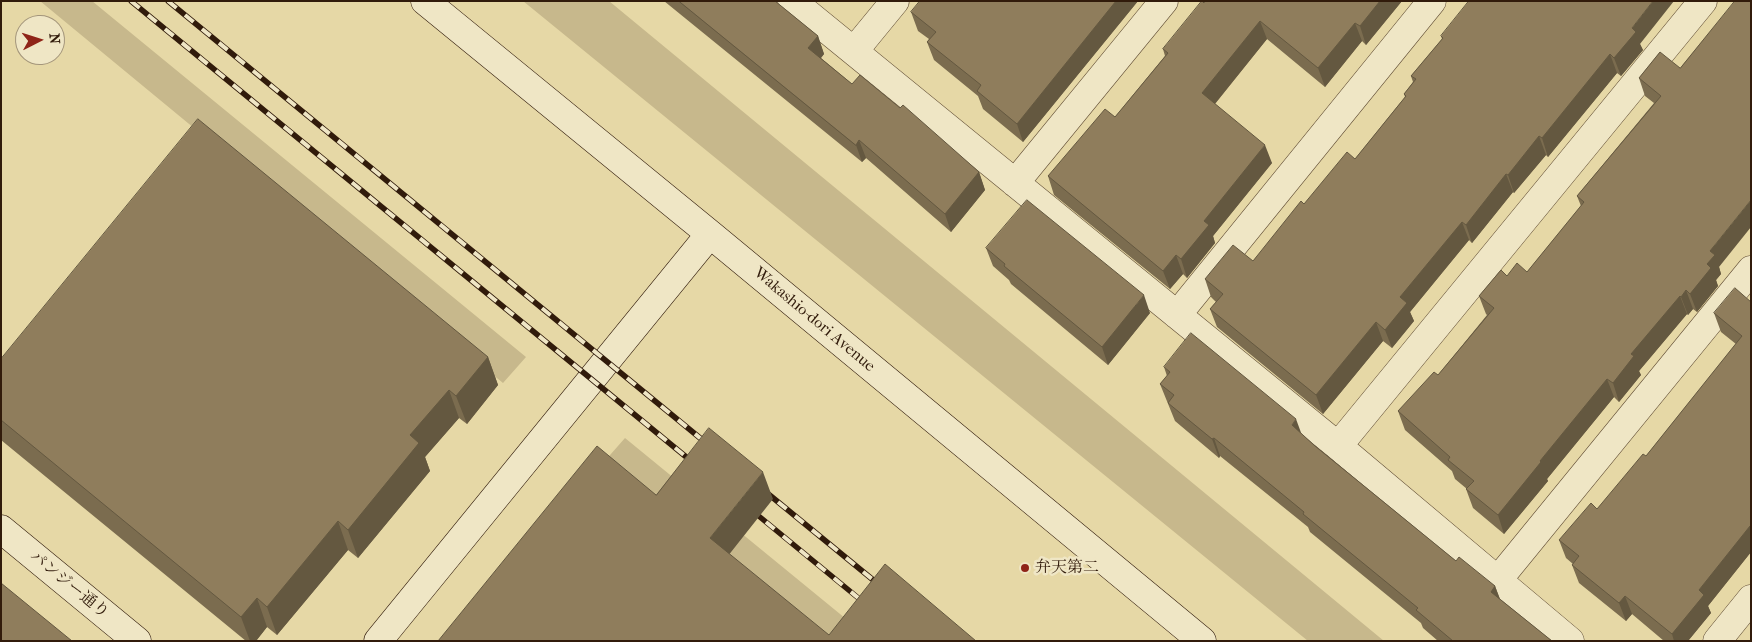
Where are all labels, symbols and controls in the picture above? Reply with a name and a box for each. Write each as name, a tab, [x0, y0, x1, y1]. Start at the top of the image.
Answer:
north arrow	[15, 15, 65, 65]
text: N	[46, 33, 63, 45]
street label: Wakashio-dori Avenue	[749, 264, 879, 376]
street label: パンジー通り	[26, 547, 112, 623]
place label: 弁天第二	[1035, 558, 1099, 578]
marker: 弁天第二	[1019, 562, 1031, 574]

